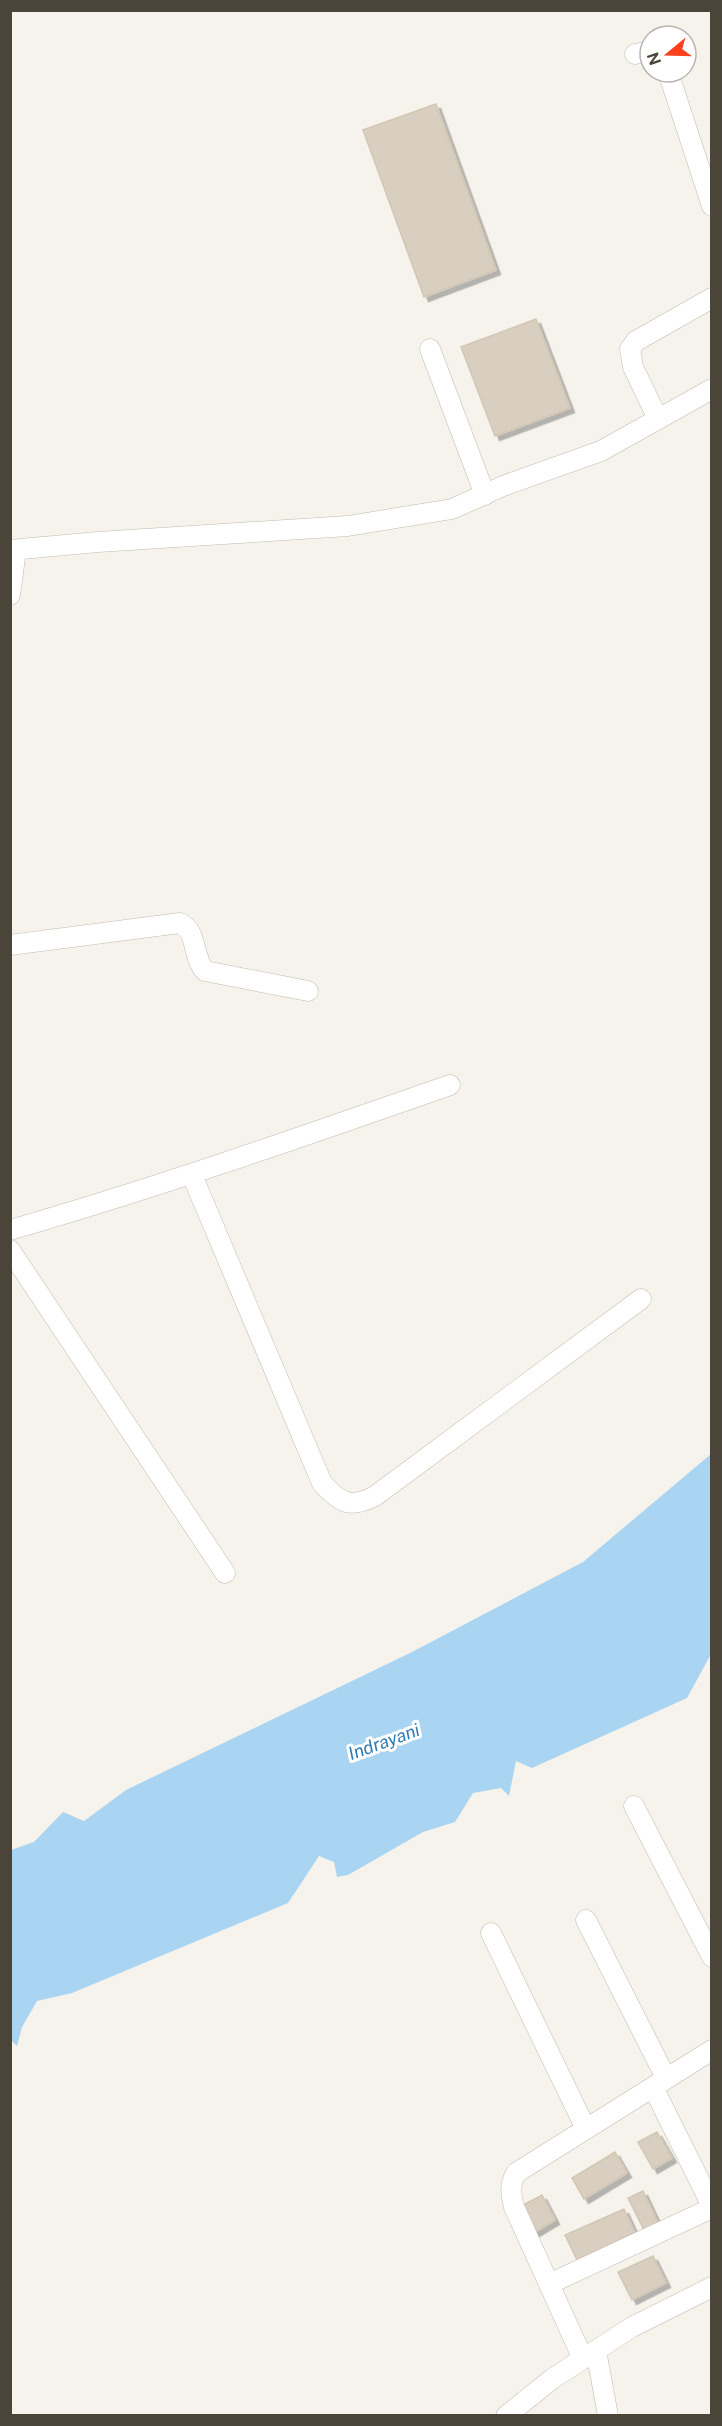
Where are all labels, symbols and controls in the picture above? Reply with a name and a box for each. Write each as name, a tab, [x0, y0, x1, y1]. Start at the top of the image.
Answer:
north arrow	[638, 24, 698, 84]
text: N	[643, 50, 665, 68]
water label: Indrayani	[345, 1719, 423, 1764]

